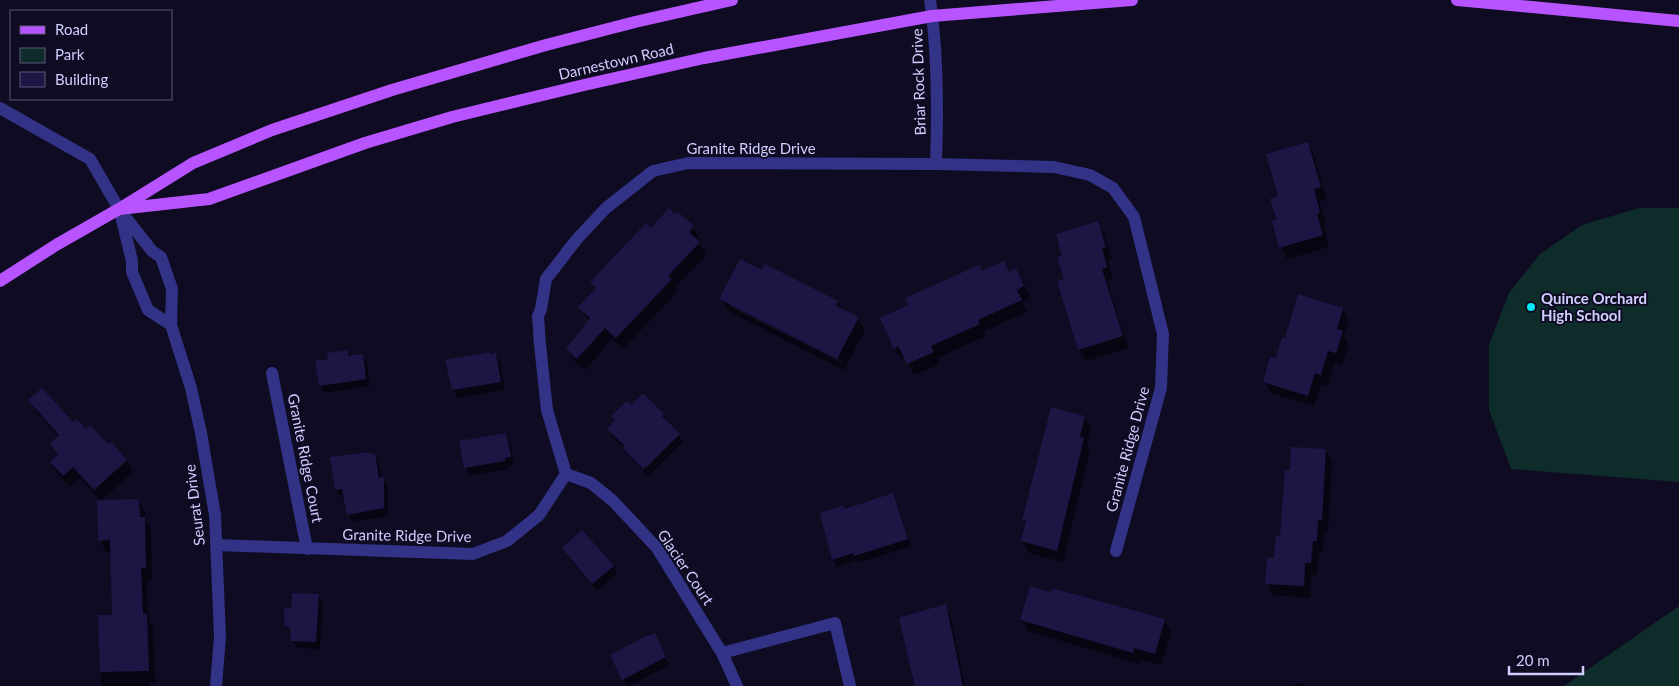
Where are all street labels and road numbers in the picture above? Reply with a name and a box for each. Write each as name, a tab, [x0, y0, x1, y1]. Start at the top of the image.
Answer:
street label: Briar Rock Drive	[907, 28, 929, 136]
street label: Darnestown Road	[557, 39, 675, 83]
street label: Granite Ridge Drive	[686, 139, 816, 157]
street label: Granite Ridge Drive	[1102, 384, 1152, 514]
street label: Granite Ridge Court	[285, 392, 327, 525]
street label: Seurat Drive	[180, 463, 208, 547]
street label: Granite Ridge Drive	[342, 525, 472, 545]
street label: Glacier Court	[654, 526, 718, 609]

